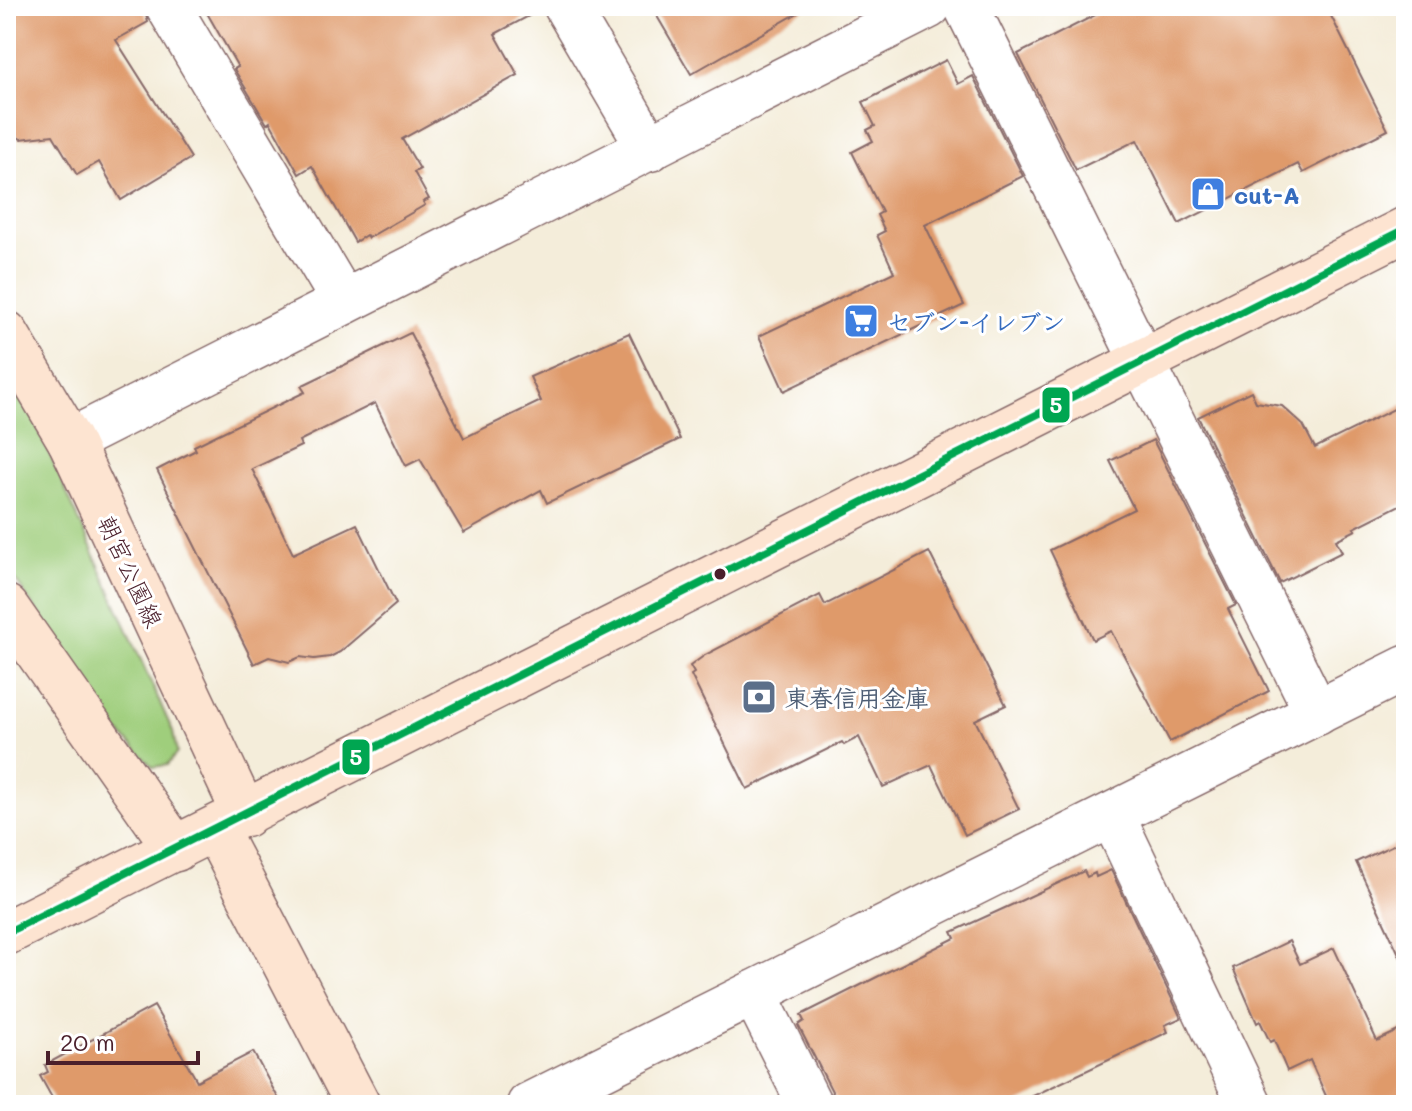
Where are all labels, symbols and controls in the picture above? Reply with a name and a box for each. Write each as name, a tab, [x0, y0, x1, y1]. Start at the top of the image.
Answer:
shop icon: cut-A	[1189, 175, 1227, 213]
place label: cut-A	[1234, 179, 1300, 210]
supermarket icon: セブン-イレブン	[842, 302, 880, 340]
place label: セブン-イレブン	[887, 306, 1065, 337]
line badge: 5	[1041, 386, 1071, 424]
text: 5	[1050, 390, 1063, 419]
street label: 朝宮公園線	[92, 510, 170, 632]
unlabelled marker	[712, 566, 728, 582]
bank icon: 東春信用金庫	[740, 678, 778, 716]
place label: 東春信用金庫	[785, 682, 929, 713]
line badge: 5	[341, 738, 371, 776]
text: 5	[350, 742, 363, 771]
scale bar	[48, 1015, 198, 1065]
text: 20 m	[60, 1026, 115, 1057]

